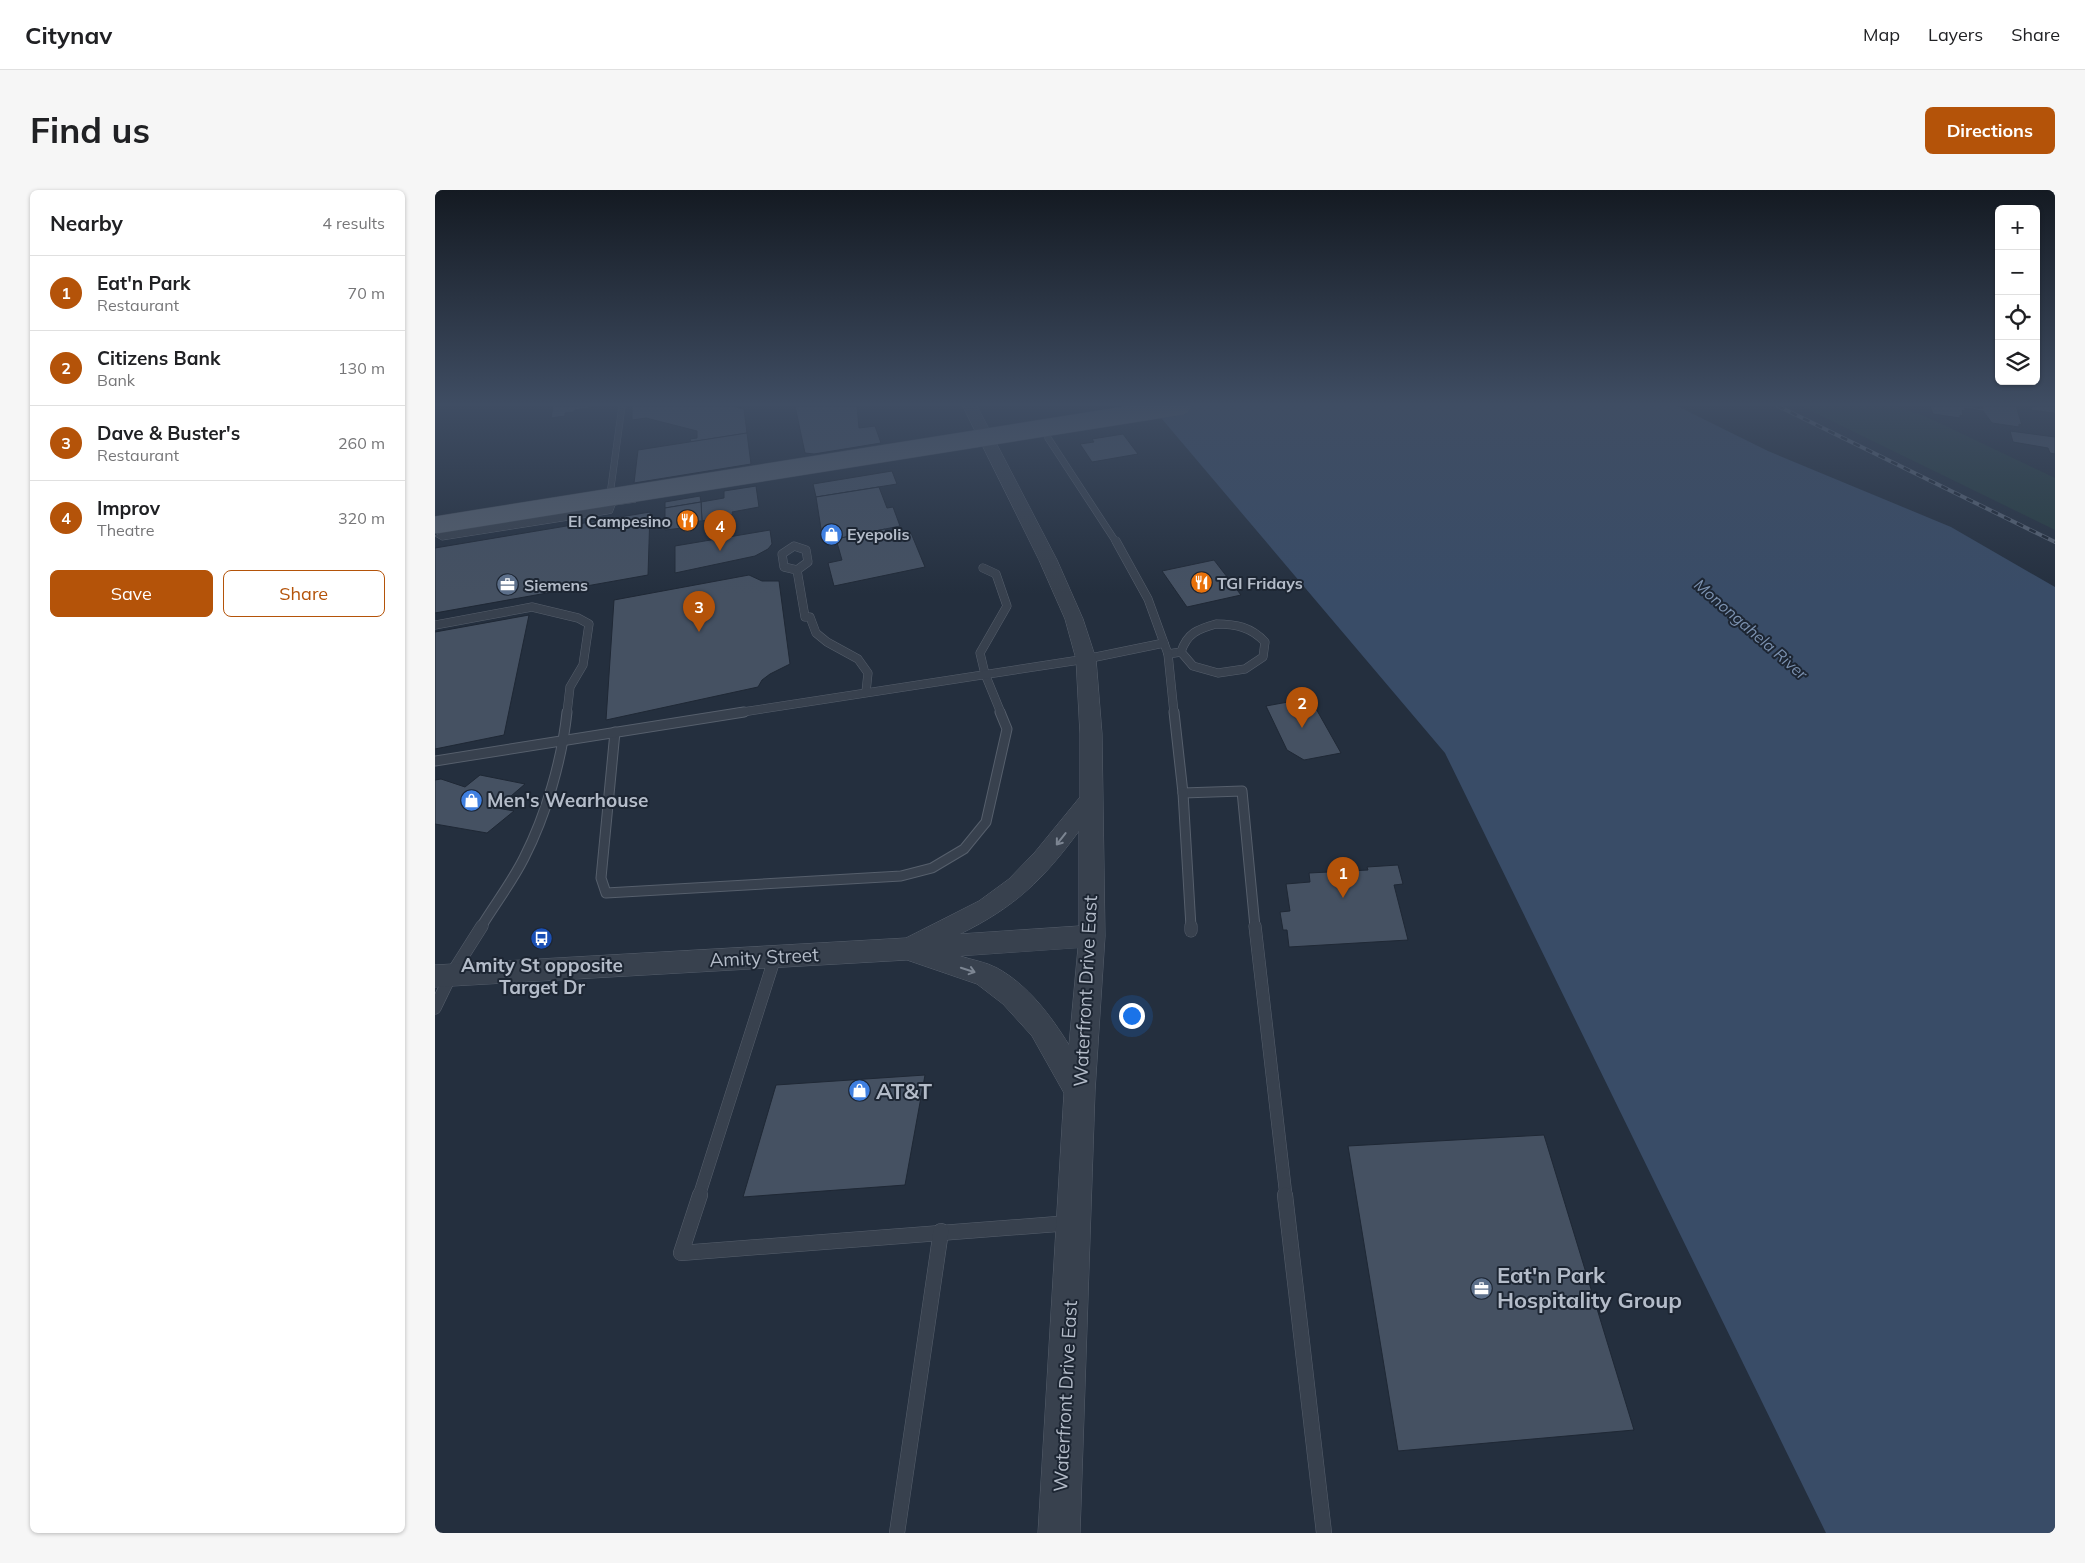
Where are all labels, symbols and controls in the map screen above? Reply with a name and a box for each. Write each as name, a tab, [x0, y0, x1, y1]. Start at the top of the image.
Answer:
text: Citynav	[25, 20, 112, 50]
text: Map	[1863, 23, 1900, 46]
text: Layers	[1928, 23, 1983, 46]
text: Share	[2011, 23, 2060, 46]
button: Directions	[1925, 107, 2055, 154]
text: Find us	[30, 108, 150, 152]
map controls	[1995, 205, 2040, 385]
button: +	[1995, 205, 2040, 250]
text: Nearby	[50, 210, 123, 236]
text: 4 results	[322, 213, 385, 233]
button: −	[1995, 250, 2040, 295]
text: Eat'n Park	[97, 271, 190, 295]
text: 1	[61, 283, 71, 303]
text: 70 m	[348, 283, 385, 303]
text: Restaurant	[97, 295, 179, 315]
button: locate	[1995, 295, 2040, 340]
button: layers	[1995, 340, 2040, 385]
text: Citizens Bank	[97, 346, 220, 370]
text: 2	[61, 358, 71, 378]
text: 130 m	[338, 358, 385, 378]
text: Bank	[97, 370, 135, 390]
text: Dave & Buster's	[97, 421, 240, 445]
text: 3	[61, 433, 71, 453]
text: 260 m	[338, 433, 385, 453]
text: Restaurant	[97, 445, 179, 465]
text: Improv	[97, 496, 160, 520]
text: 4	[61, 508, 71, 528]
text: 320 m	[338, 508, 385, 528]
restaurant icon: El Campesino	[675, 509, 699, 533]
pin: 4	[704, 510, 736, 551]
place label: El Campesino	[568, 511, 671, 531]
text: Theatre	[97, 520, 154, 540]
shop icon: Eyepolis	[819, 522, 843, 546]
place label: Eyepolis	[847, 524, 909, 544]
button: Save	[50, 570, 213, 617]
button: Share	[223, 570, 385, 617]
restaurant icon: TGI Fridays	[1189, 571, 1213, 595]
office icon: Siemens	[496, 573, 520, 597]
place label: TGI Fridays	[1217, 573, 1303, 593]
water label: Monongahela River	[1690, 574, 1813, 684]
place label: Siemens	[524, 575, 588, 595]
pin: 3	[683, 591, 715, 632]
pin: 2	[1286, 687, 1318, 728]
shop icon: Men's Wearhouse	[459, 788, 483, 812]
place label: Men's Wearhouse	[487, 788, 648, 812]
one-way arrow	[1055, 832, 1066, 845]
pin: 1	[1327, 857, 1359, 898]
street label: Waterfront Drive East	[1068, 894, 1102, 1087]
bus stop icon: Amity St opposite Target Dr	[530, 927, 554, 951]
street label: Amity Street	[709, 942, 820, 972]
place label: Amity St opposite Target Dr	[461, 953, 623, 999]
one-way arrow	[959, 966, 975, 975]
your location	[1119, 1003, 1145, 1029]
place label: AT&T	[876, 1077, 932, 1105]
shop icon: AT&T	[848, 1079, 872, 1103]
place label: Eat'n Park Hospitality Group	[1497, 1261, 1682, 1314]
office icon: Eat'n Park Hospitality Group	[1469, 1276, 1493, 1300]
street label: Waterfront Drive East	[1048, 1299, 1082, 1492]

